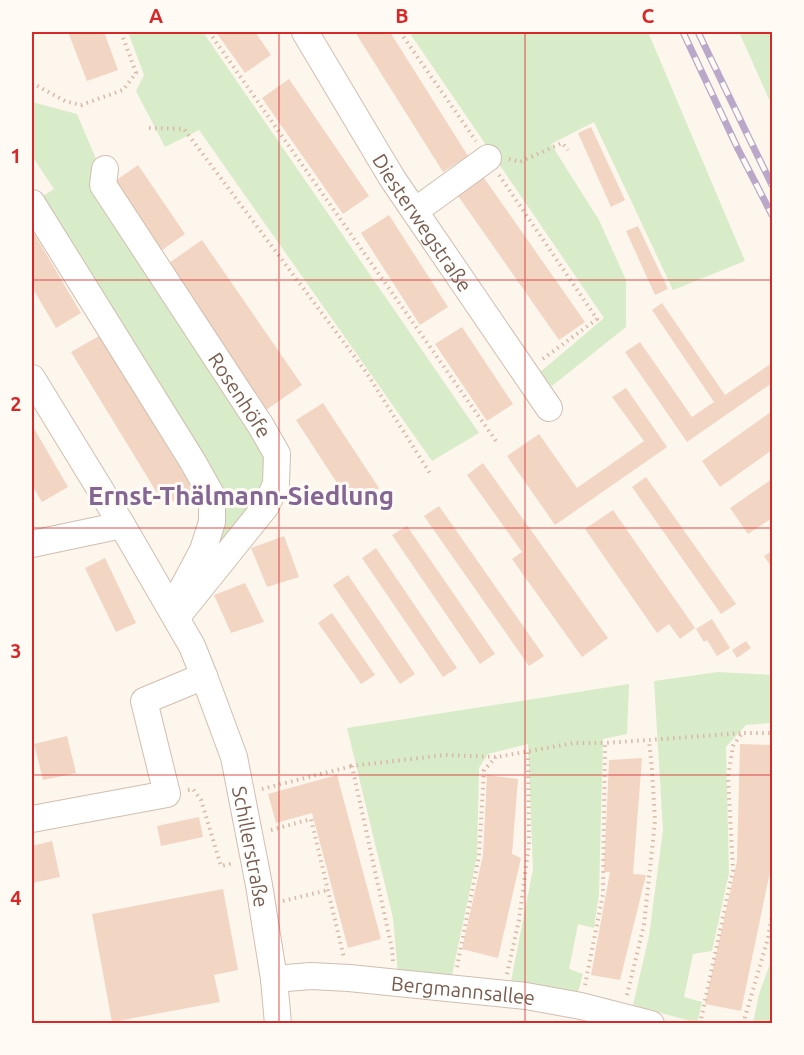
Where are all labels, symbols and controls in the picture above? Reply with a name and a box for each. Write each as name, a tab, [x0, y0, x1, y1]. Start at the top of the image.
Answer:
text: A	[149, 4, 163, 27]
text: B	[395, 4, 409, 27]
text: C	[642, 4, 655, 27]
text: 1	[10, 144, 22, 167]
street label: Diesterwegstraße	[369, 149, 477, 296]
street label: Rosenhöfe	[204, 348, 277, 441]
text: 2	[10, 392, 22, 415]
district label: Ernst-Thälmann-Siedlung	[88, 481, 394, 510]
text: 3	[10, 639, 22, 662]
street label: Schillerstraße	[228, 784, 274, 909]
text: 4	[10, 886, 22, 909]
street label: Bergmannsallee	[390, 971, 537, 1009]

